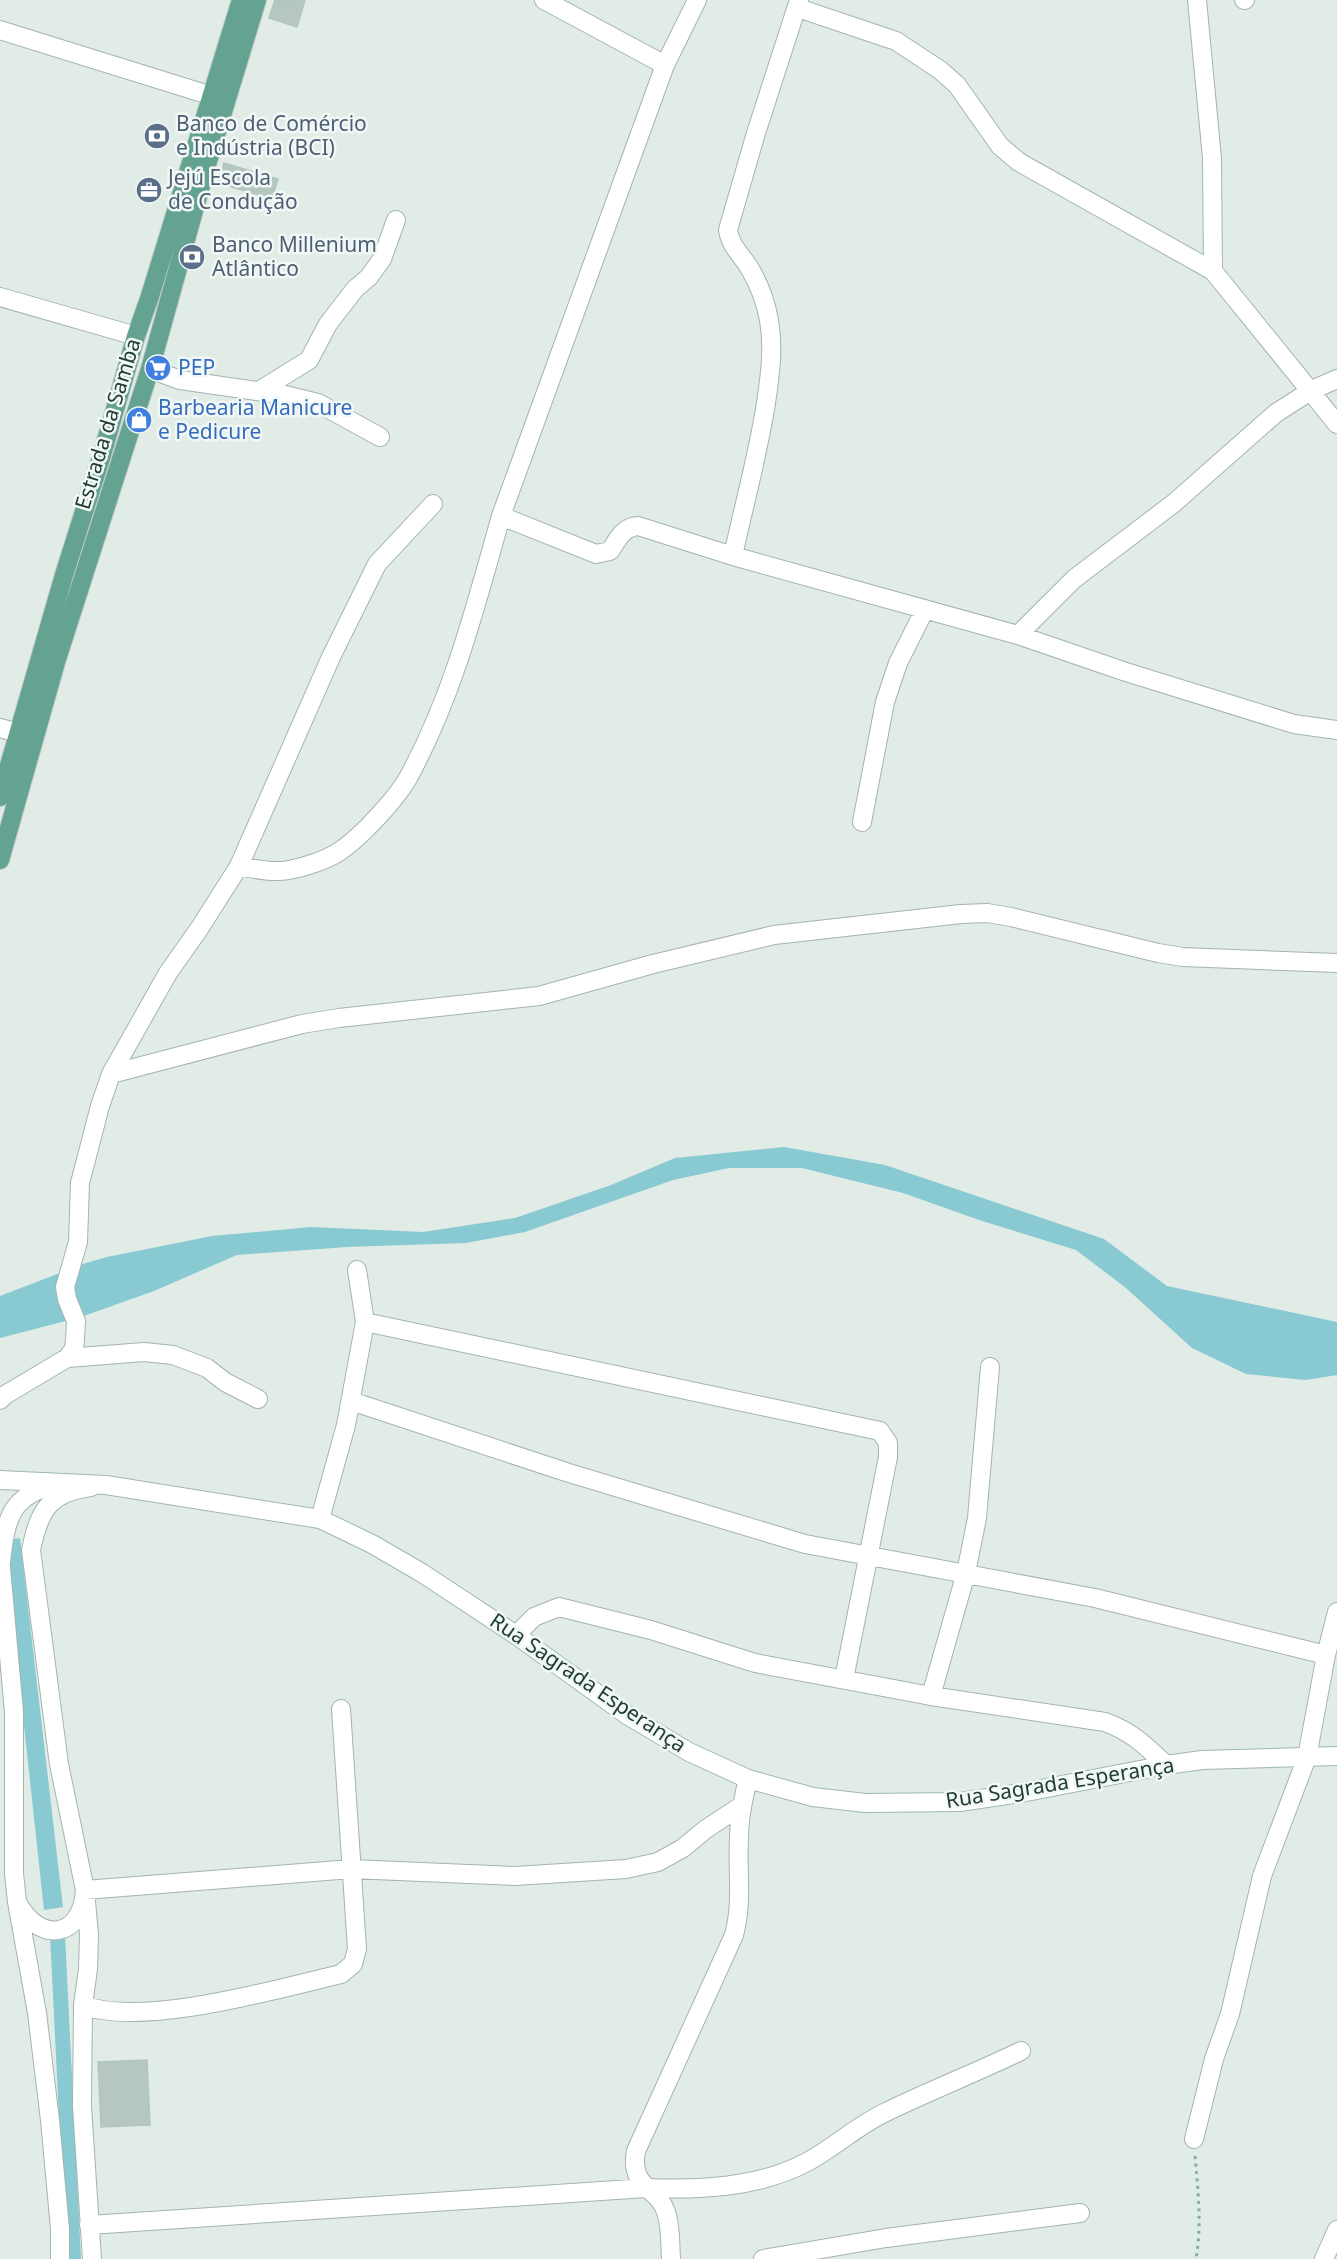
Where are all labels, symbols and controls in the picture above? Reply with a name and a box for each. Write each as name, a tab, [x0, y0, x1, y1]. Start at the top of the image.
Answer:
place label: Banco de Comércio e Indústria (BCI)	[176, 109, 367, 161]
bank icon: Banco de Comércio e Indústria (BCI)	[142, 121, 172, 151]
place label: Jejú Escola de Condução	[166, 163, 298, 215]
office icon: Jejú Escola de Condução	[134, 175, 164, 205]
place label: Banco Millenium Atlântico	[212, 230, 377, 282]
bank icon: Banco Millenium Atlântico	[177, 242, 207, 272]
street label: Estrada da Samba	[68, 335, 146, 513]
supermarket icon: PEP	[143, 353, 173, 383]
place label: PEP	[178, 353, 215, 381]
place label: Barbearia Manicure e Pedicure	[158, 393, 352, 445]
shop icon: Barbearia Manicure e Pedicure	[124, 405, 154, 435]
street label: Rua Sagrada Esperança	[485, 1606, 692, 1758]
street label: Rua Sagrada Esperança	[944, 1750, 1176, 1814]

